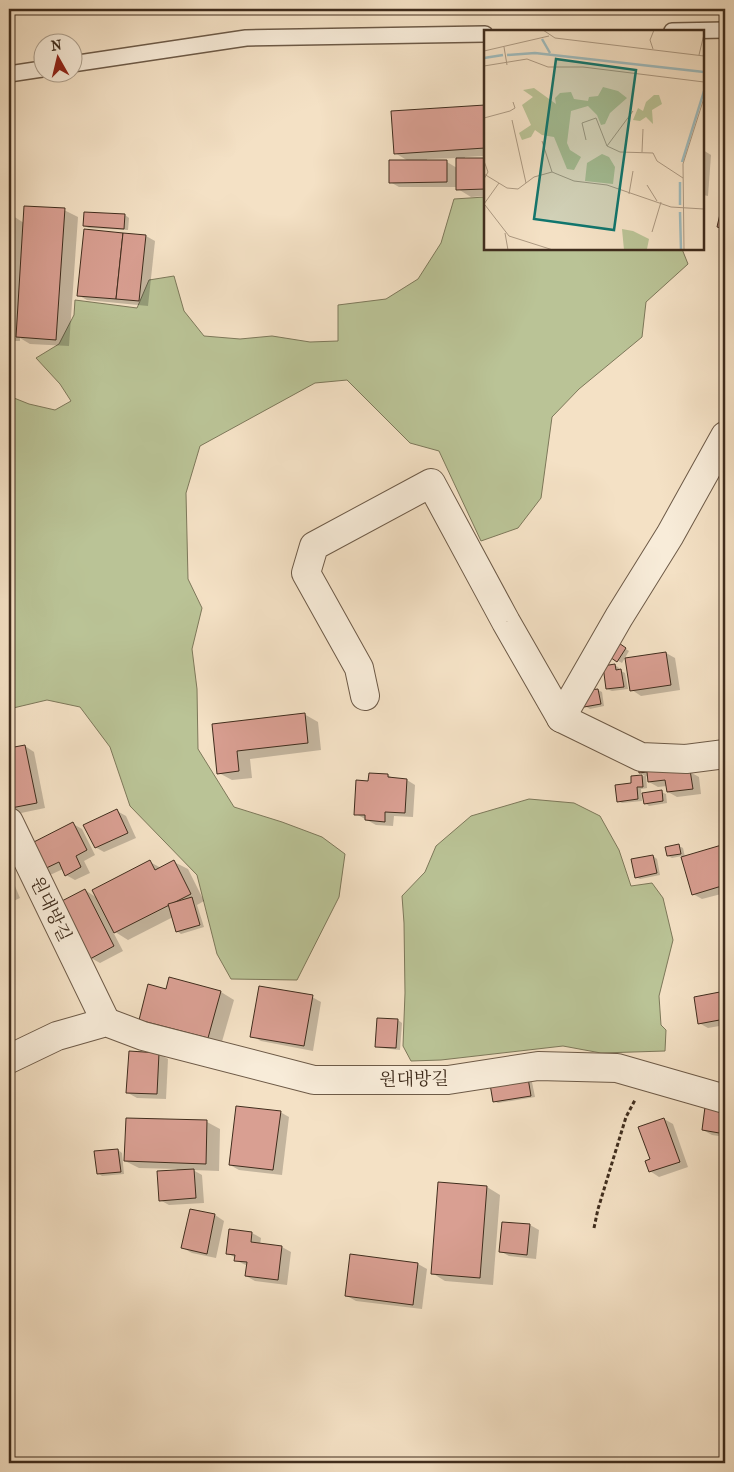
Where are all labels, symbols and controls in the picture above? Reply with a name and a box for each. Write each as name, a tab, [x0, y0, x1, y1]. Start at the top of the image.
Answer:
inset map	[484, 30, 704, 250]
north arrow	[32, 32, 82, 82]
text: N	[50, 36, 63, 55]
street label: 원대방길	[26, 873, 75, 945]
street label: 원대방길	[379, 1068, 449, 1091]

